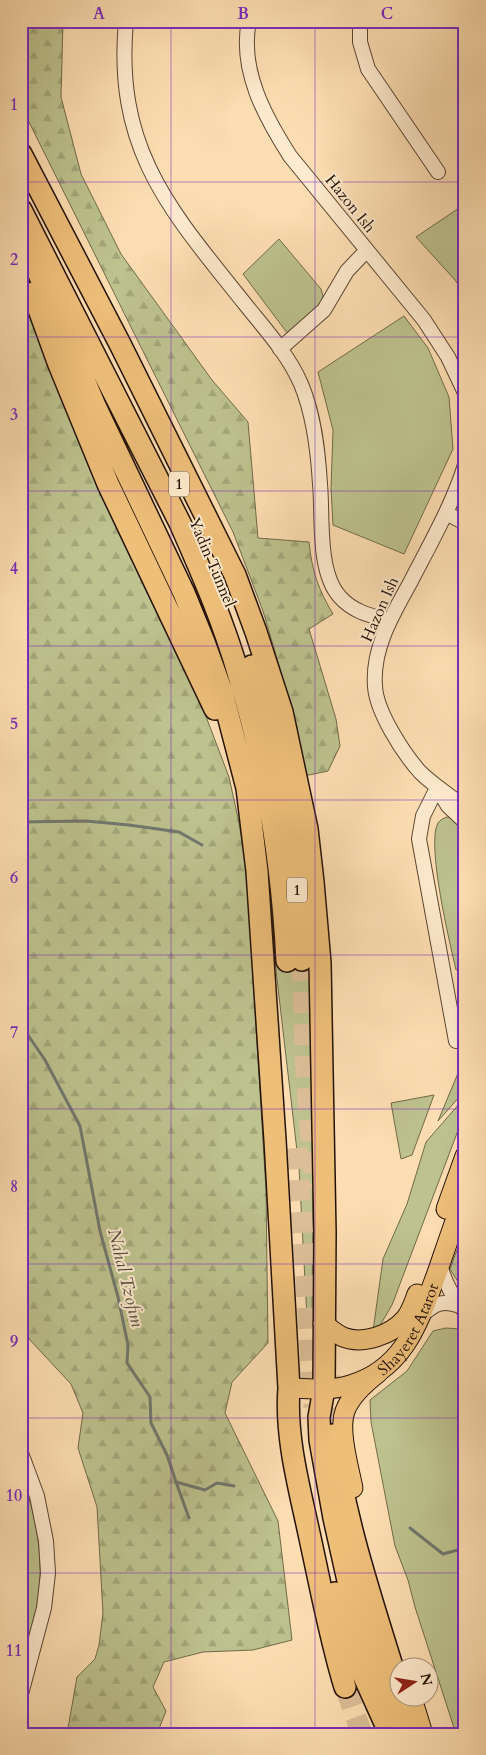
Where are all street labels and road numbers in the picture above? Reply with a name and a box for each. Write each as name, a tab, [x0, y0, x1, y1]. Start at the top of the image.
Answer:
street label: Hazon Ish	[320, 170, 381, 238]
road number: 1	[169, 472, 189, 496]
street label: Yadin Tunnel	[183, 514, 241, 611]
street label: Hazon Ish	[356, 573, 404, 645]
road number: 1	[287, 878, 307, 902]
street label: Shayeret Atarot	[373, 1280, 444, 1381]

